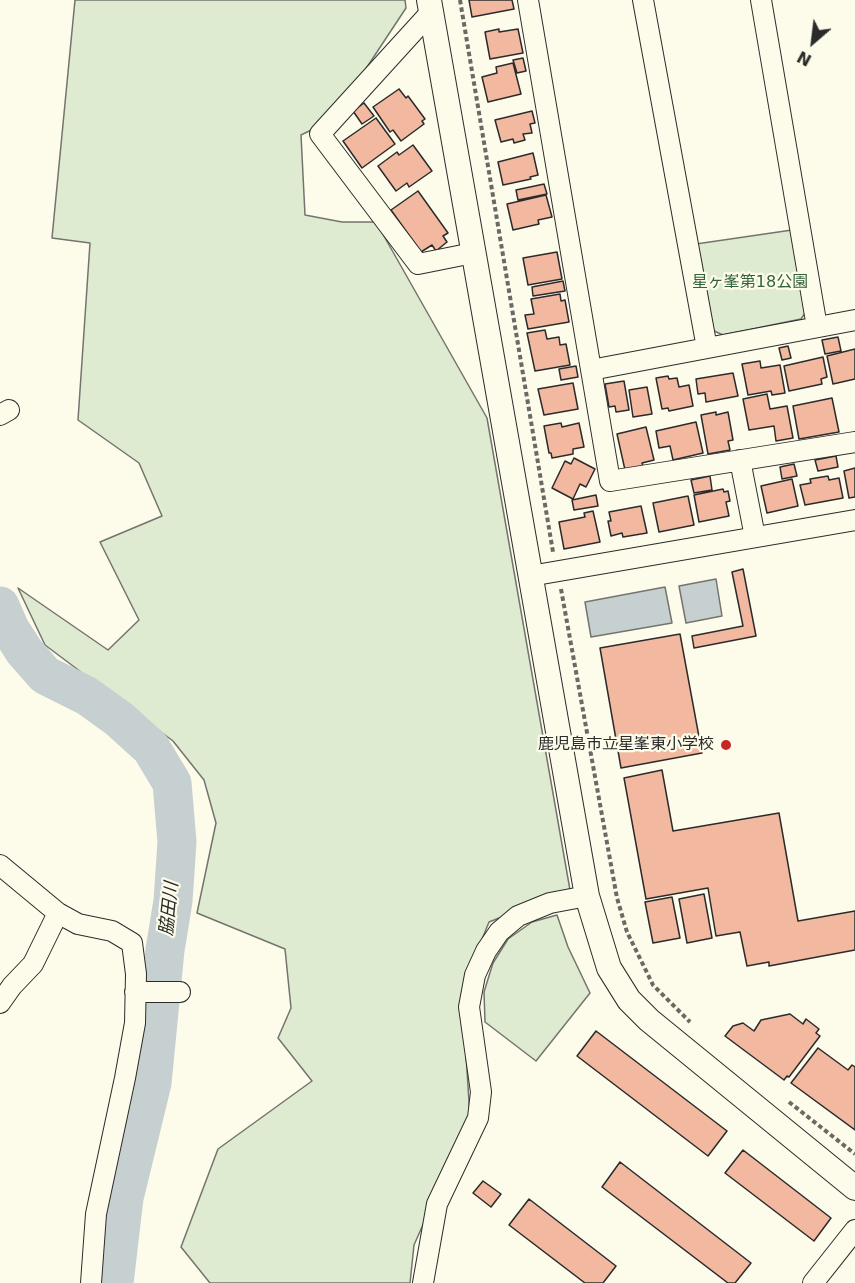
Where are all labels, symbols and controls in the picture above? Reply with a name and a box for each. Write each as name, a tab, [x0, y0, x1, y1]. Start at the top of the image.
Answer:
north arrow	[783, 12, 843, 72]
text: N	[794, 47, 815, 70]
park label: 星ヶ峯第18公園	[692, 273, 808, 293]
place label: 鹿児島市立星峯東小学校	[538, 735, 714, 755]
marker: 鹿児島市立星峯東小学校	[719, 738, 733, 752]
water label: 脇田川	[156, 881, 184, 937]

